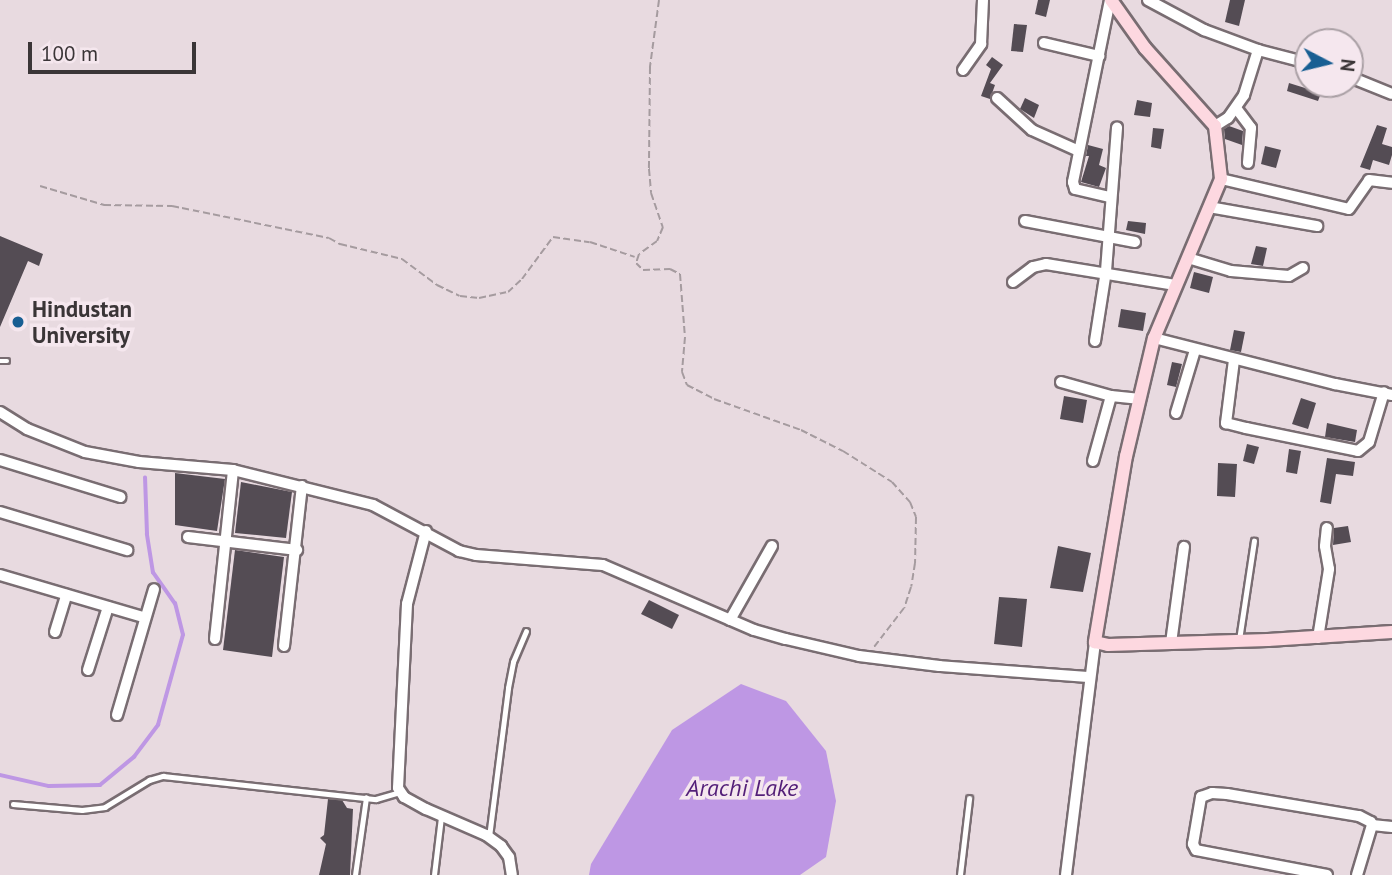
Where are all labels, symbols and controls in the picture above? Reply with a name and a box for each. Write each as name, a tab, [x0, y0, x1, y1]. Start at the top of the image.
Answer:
scale bar	[32, 28, 200, 72]
north arrow	[1294, 28, 1364, 98]
text: 100 m	[41, 40, 98, 67]
text: N	[1335, 58, 1361, 73]
place label: Hindustan University	[32, 295, 132, 349]
marker: Hindustan University	[10, 314, 26, 330]
water label: Arachi Lake	[686, 774, 798, 802]

